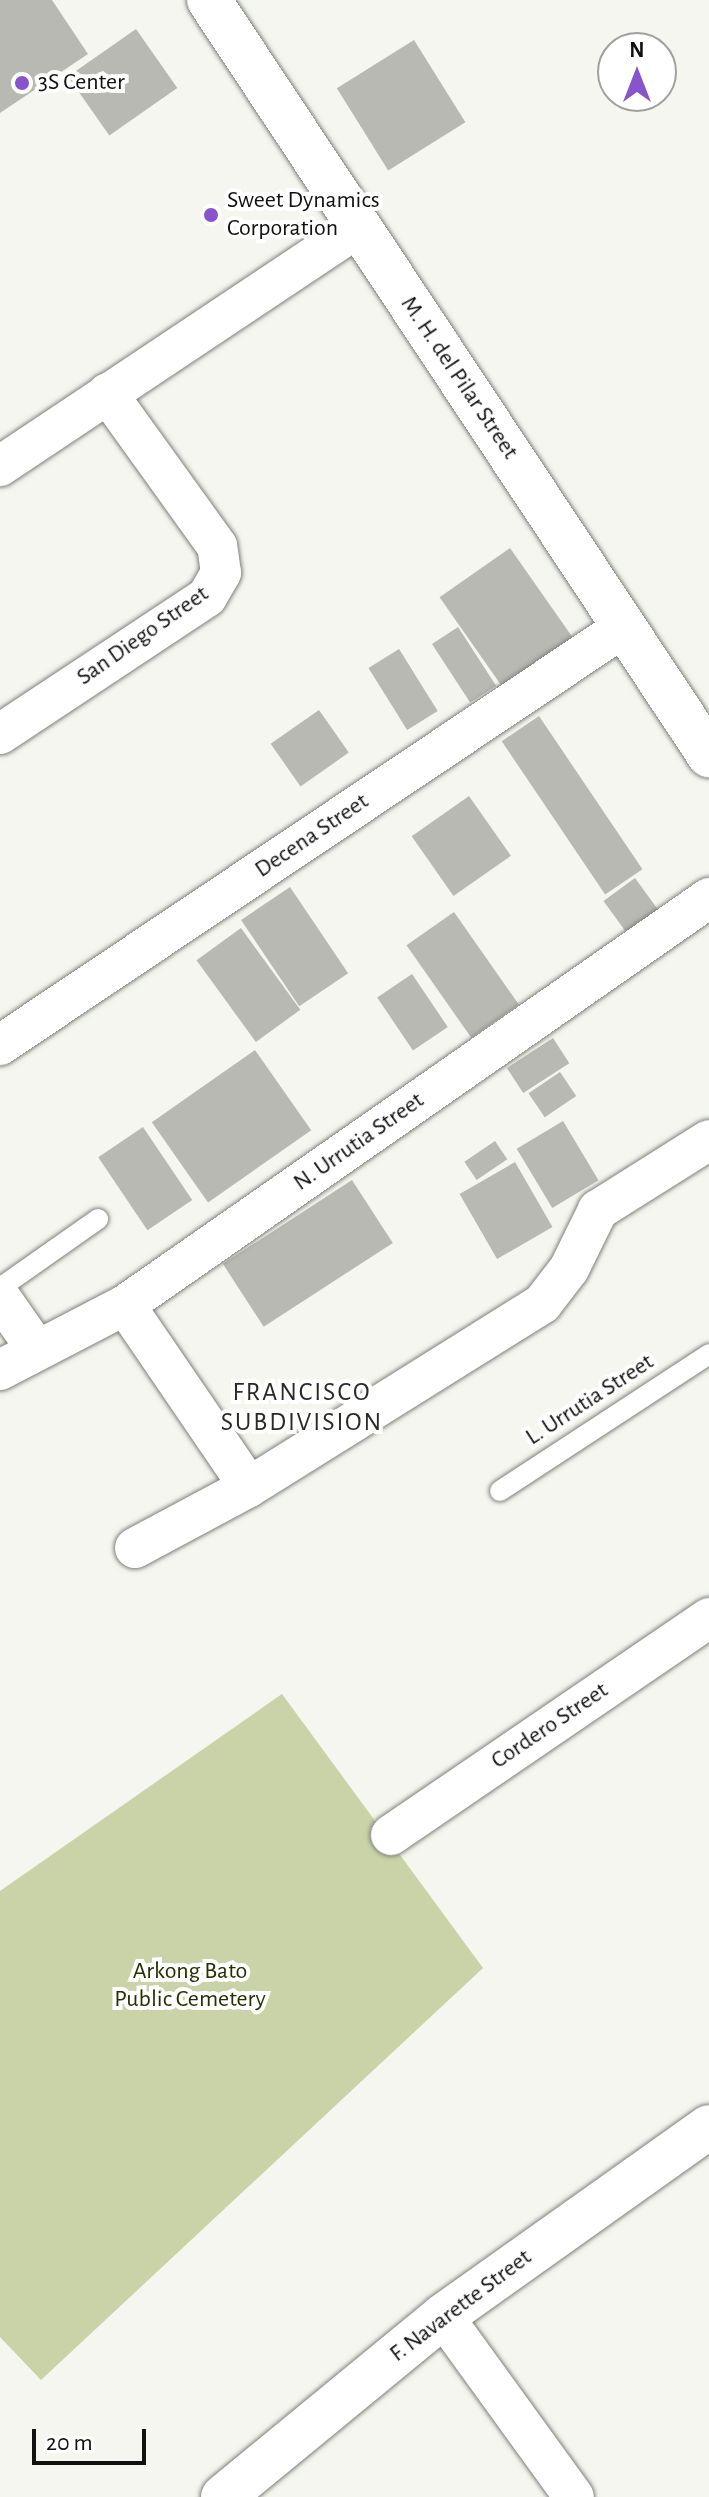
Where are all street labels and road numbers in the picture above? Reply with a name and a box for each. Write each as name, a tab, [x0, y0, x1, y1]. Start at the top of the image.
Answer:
street label: M. H. del Pilar Street	[394, 291, 524, 465]
street label: San Diego Street	[72, 580, 214, 692]
street label: Decena Street	[250, 787, 374, 885]
street label: N. Urrutia Street	[288, 1086, 430, 1198]
street label: L. Urrutia Street	[521, 1348, 659, 1452]
street label: Cordero Street	[486, 1676, 614, 1776]
street label: F. Navarette Street	[384, 2243, 538, 2369]

